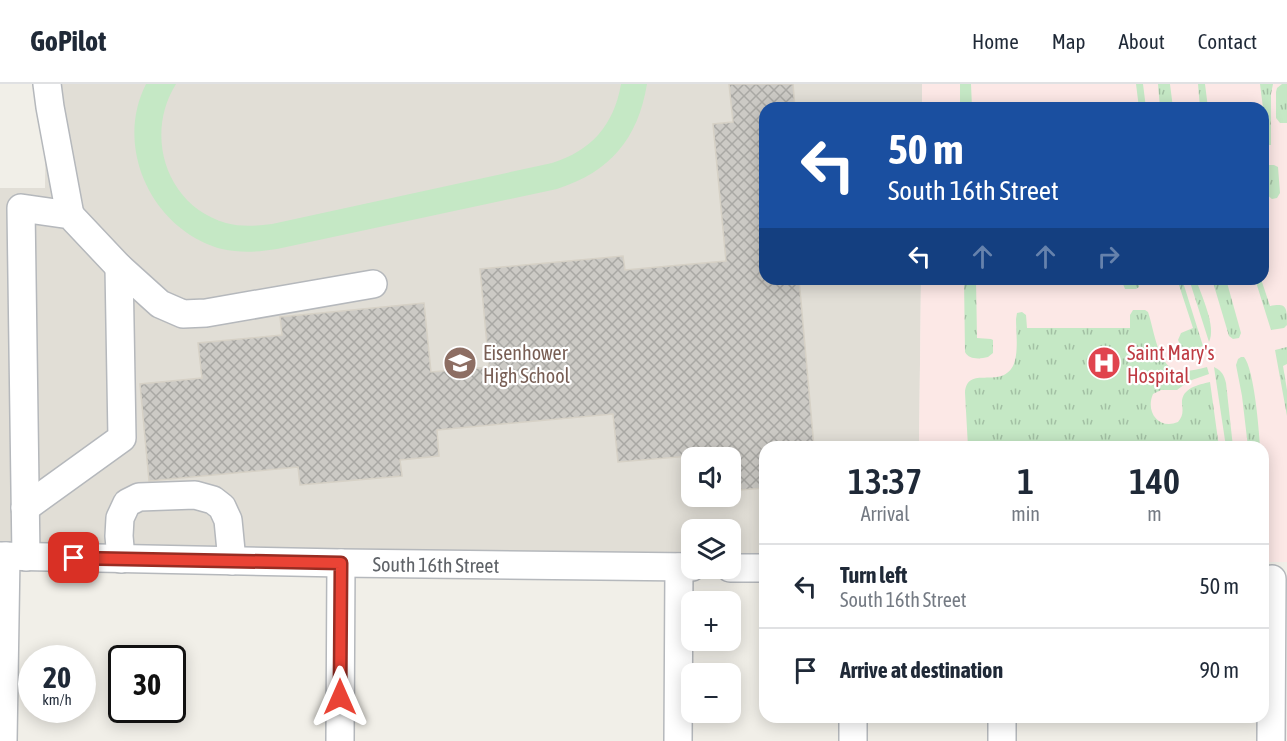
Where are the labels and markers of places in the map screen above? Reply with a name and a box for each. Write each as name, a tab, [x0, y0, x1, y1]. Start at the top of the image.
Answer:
place label: Eisenhower High School	[483, 341, 571, 387]
place label: Saint Mary's Hospital	[1127, 341, 1215, 387]
school or university icon: Eisenhower High School	[442, 345, 478, 381]
hospital icon: Saint Mary's Hospital	[1086, 345, 1122, 381]
pin	[48, 532, 99, 583]

